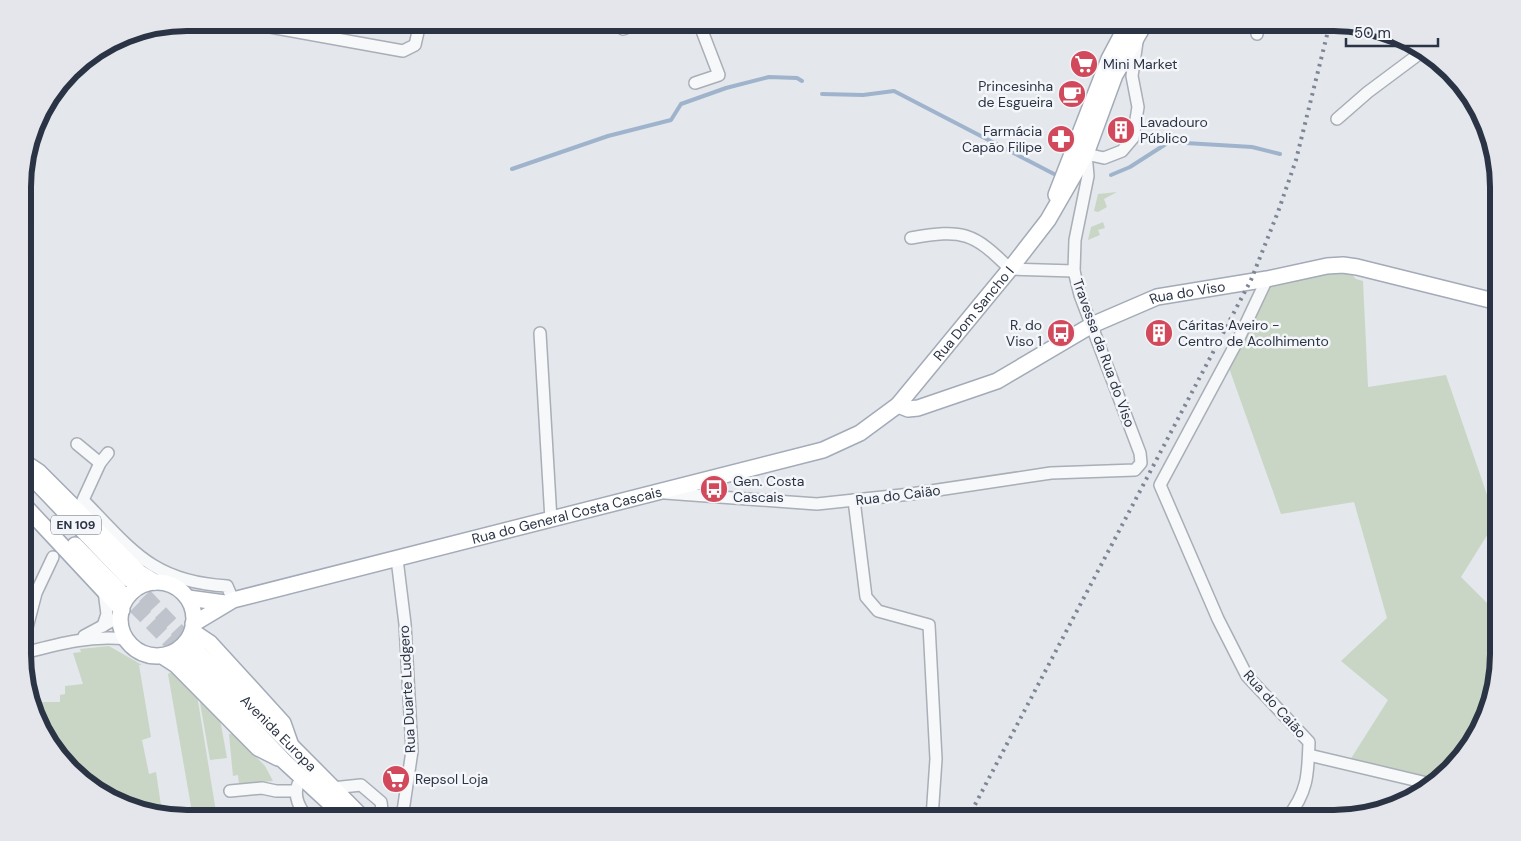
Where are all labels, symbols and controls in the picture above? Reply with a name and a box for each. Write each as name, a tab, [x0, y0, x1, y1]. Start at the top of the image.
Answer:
scale bar	[1346, 15, 1438, 47]
text: 50 m	[1354, 23, 1391, 43]
supermarket icon: Mini Market	[1069, 49, 1099, 79]
place label: Mini Market	[1103, 55, 1178, 73]
place label: Princesinha de Esgueira	[978, 77, 1053, 111]
cafe icon: Princesinha de Esgueira	[1057, 79, 1087, 109]
place label: Lavadouro Público	[1140, 113, 1208, 147]
building icon: Lavadouro Público	[1106, 115, 1136, 145]
place label: Farmácia Capão Filipe	[962, 122, 1042, 156]
pharmacy icon: Farmácia Capão Filipe	[1046, 124, 1076, 154]
street label: Rua Dom Sancho I	[929, 262, 1018, 364]
street label: Travessa da Rua do Viso	[1069, 276, 1139, 430]
street label: Rua do Viso	[1146, 277, 1227, 308]
place label: R. do Viso 1	[1006, 316, 1042, 350]
place label: Cáritas Aveiro - Centro de Acolhimento	[1178, 316, 1329, 350]
bus stop icon: R. do Viso 1	[1046, 318, 1076, 348]
building icon: Cáritas Aveiro - Centro de Acolhimento	[1144, 318, 1174, 348]
place label: Gen. Costa Cascais	[733, 472, 804, 506]
bus stop icon: Gen. Costa Cascais	[699, 474, 729, 504]
street label: Rua do Caião	[855, 481, 941, 509]
street label: Rua do General Costa Cascais	[470, 482, 664, 548]
road number: EN 109	[51, 516, 101, 534]
street label: Rua Duarte Ludgero	[395, 625, 419, 753]
street label: Rua do Caião	[1240, 666, 1310, 742]
street label: Avenida Europa	[237, 691, 320, 775]
supermarket icon: Repsol Loja	[381, 764, 411, 794]
place label: Repsol Loja	[415, 770, 488, 788]

